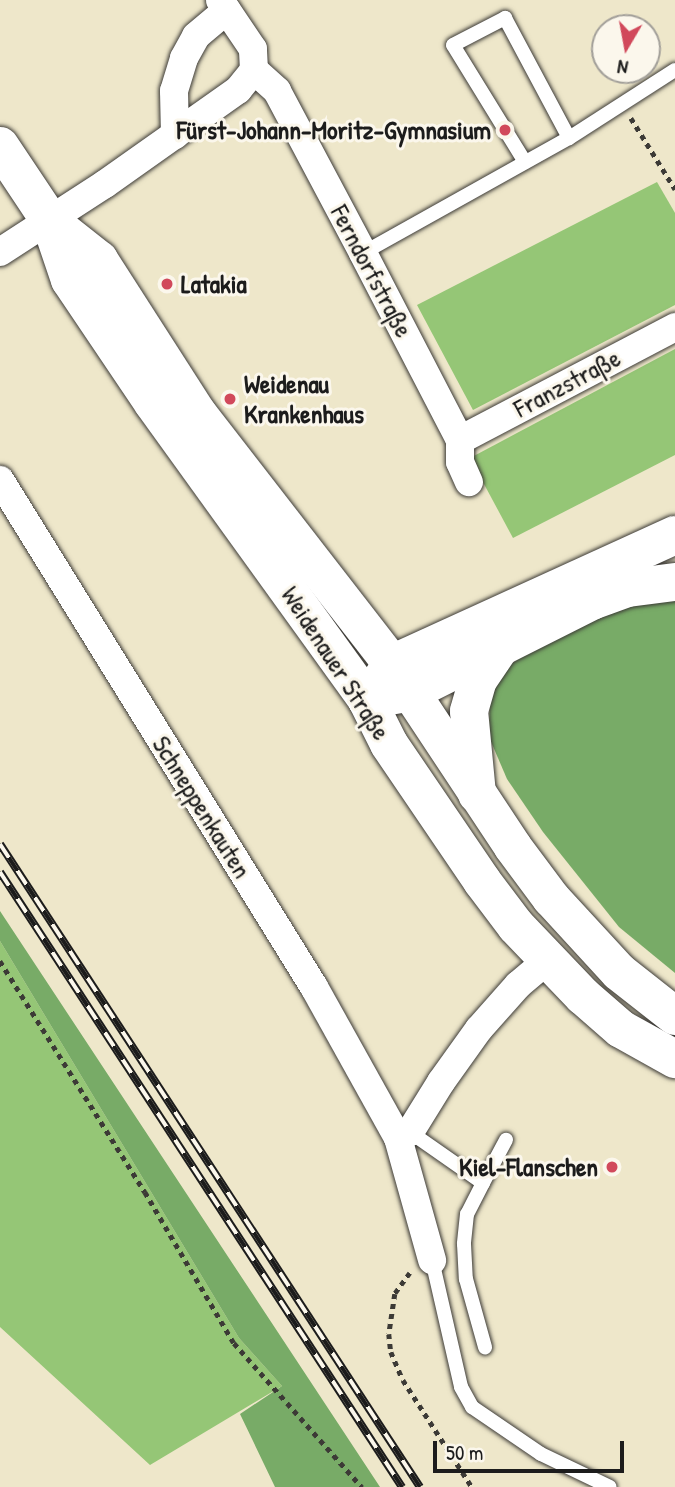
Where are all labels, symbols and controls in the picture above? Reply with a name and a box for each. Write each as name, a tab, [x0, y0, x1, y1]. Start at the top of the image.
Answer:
north arrow	[591, 14, 661, 84]
text: N	[615, 54, 630, 81]
place label: Fürst-Johann-Moritz-Gymnasium	[177, 114, 491, 146]
marker: Fürst-Johann-Moritz-Gymnasium	[497, 122, 513, 138]
street label: Ferndorfstraße	[324, 200, 420, 342]
place label: Latakia	[181, 268, 247, 300]
marker: Latakia	[159, 276, 175, 292]
street label: Franzstraße	[508, 342, 626, 424]
place label: Weidenau Krankenhaus	[244, 368, 364, 430]
marker: Weidenau Krankenhaus	[222, 391, 238, 407]
street label: Weidenauer Straße	[275, 580, 397, 746]
street label: Schneppenkauten	[146, 730, 258, 884]
place label: Kiel-Flanschen	[459, 1151, 598, 1183]
marker: Kiel-Flanschen	[604, 1159, 620, 1175]
scale bar	[437, 1428, 628, 1472]
text: 50 m	[446, 1438, 483, 1467]

